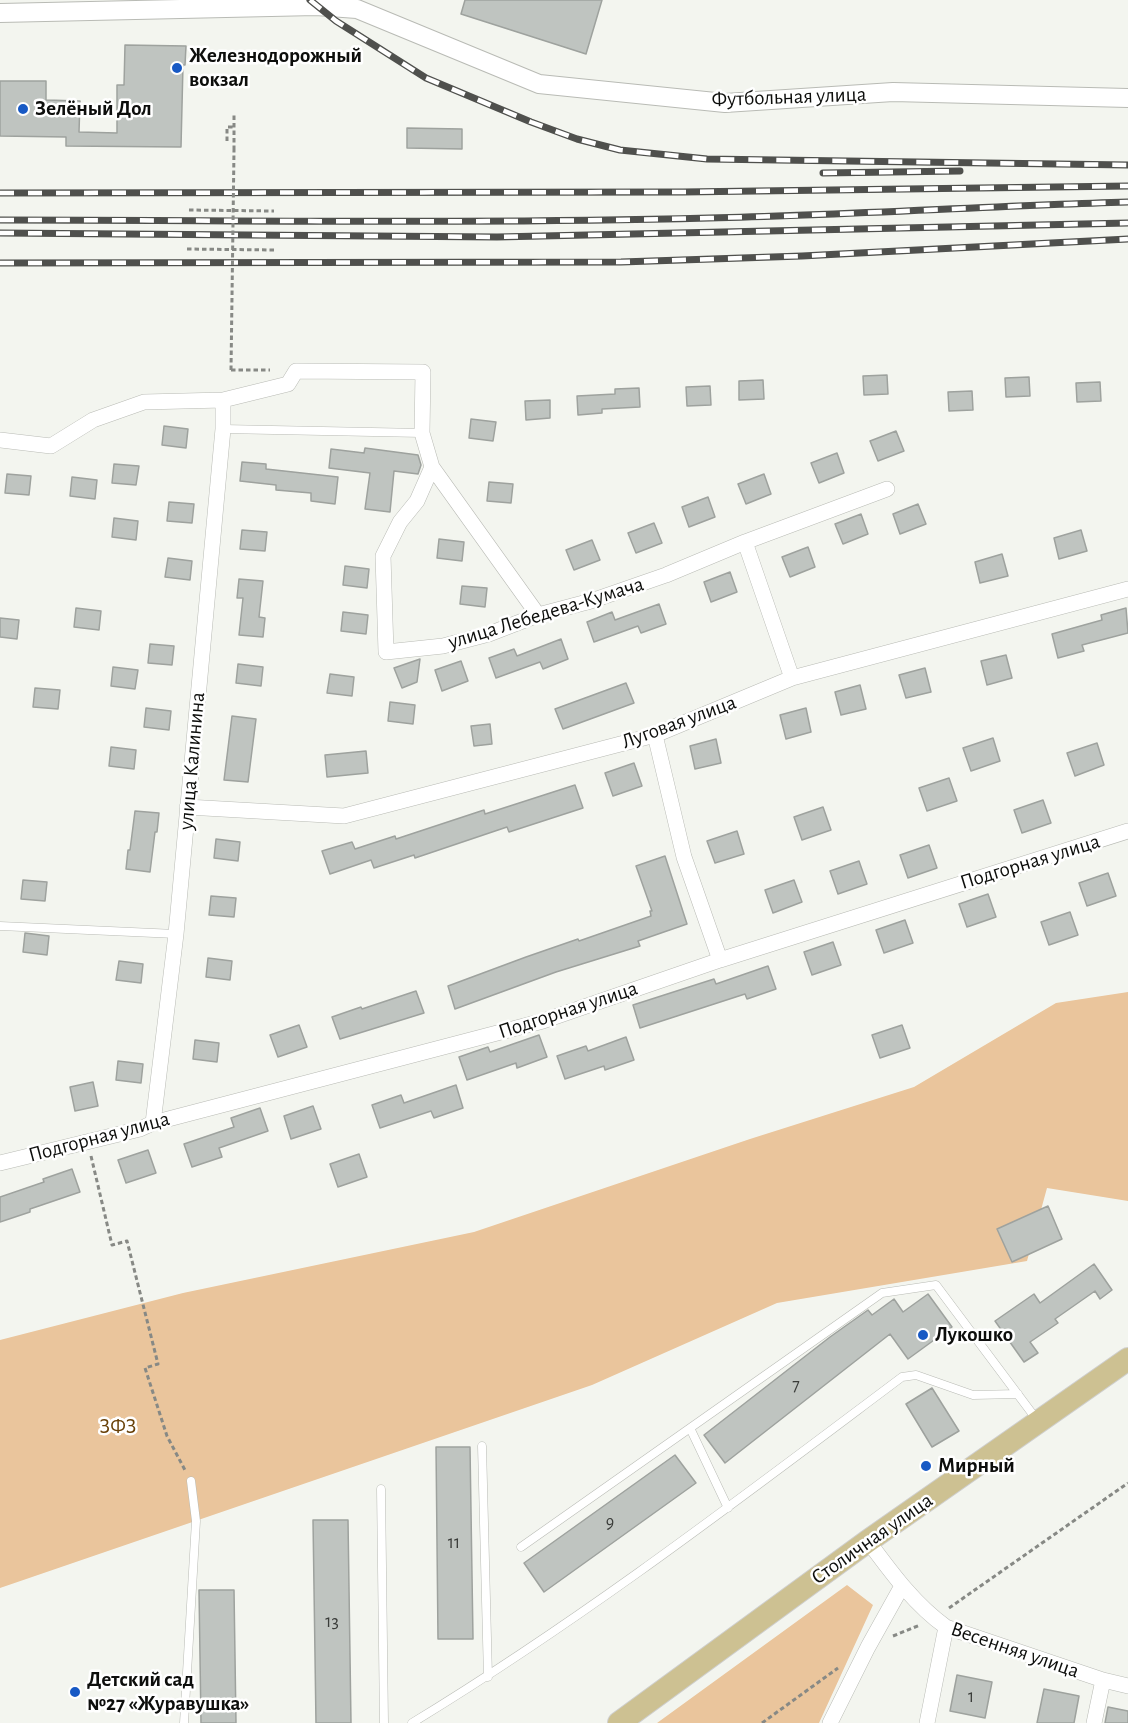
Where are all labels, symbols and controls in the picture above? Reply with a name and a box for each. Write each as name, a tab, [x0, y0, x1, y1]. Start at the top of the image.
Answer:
place label: Железнодорожный вокзал	[189, 43, 362, 93]
marker: Железнодорожный вокзал	[170, 61, 184, 75]
street label: Футбольная улица	[711, 82, 867, 112]
place label: Зелёный Дол	[35, 96, 152, 122]
marker: Зелёный Дол	[16, 102, 30, 116]
street label: улица Лебедева-Кумача	[445, 571, 647, 655]
street label: Луговая улица	[618, 690, 740, 754]
street label: улица Калинина	[173, 691, 211, 831]
street label: Подгорная улица	[957, 829, 1103, 895]
street label: Подгорная улица	[495, 976, 641, 1044]
street label: Подгорная улица	[26, 1106, 172, 1168]
place label: Лукошко	[935, 1322, 1013, 1348]
marker: Лукошко	[916, 1328, 930, 1342]
house number: 7	[792, 1375, 800, 1397]
park label: ЗФЗ	[99, 1414, 137, 1440]
place label: Мирный	[938, 1453, 1015, 1479]
marker: Мирный	[919, 1459, 933, 1473]
street label: Столичная улица	[806, 1488, 938, 1590]
house number: 9	[606, 1512, 614, 1534]
house number: 11	[448, 1532, 460, 1554]
house number: 13	[325, 1611, 339, 1633]
street label: Весенняя улица	[947, 1616, 1083, 1684]
place label: Детский сад №27 «Журавушка»	[87, 1667, 249, 1717]
marker: Детский сад №27 «Журавушка»	[68, 1685, 82, 1699]
house number: 1	[968, 1686, 974, 1708]

